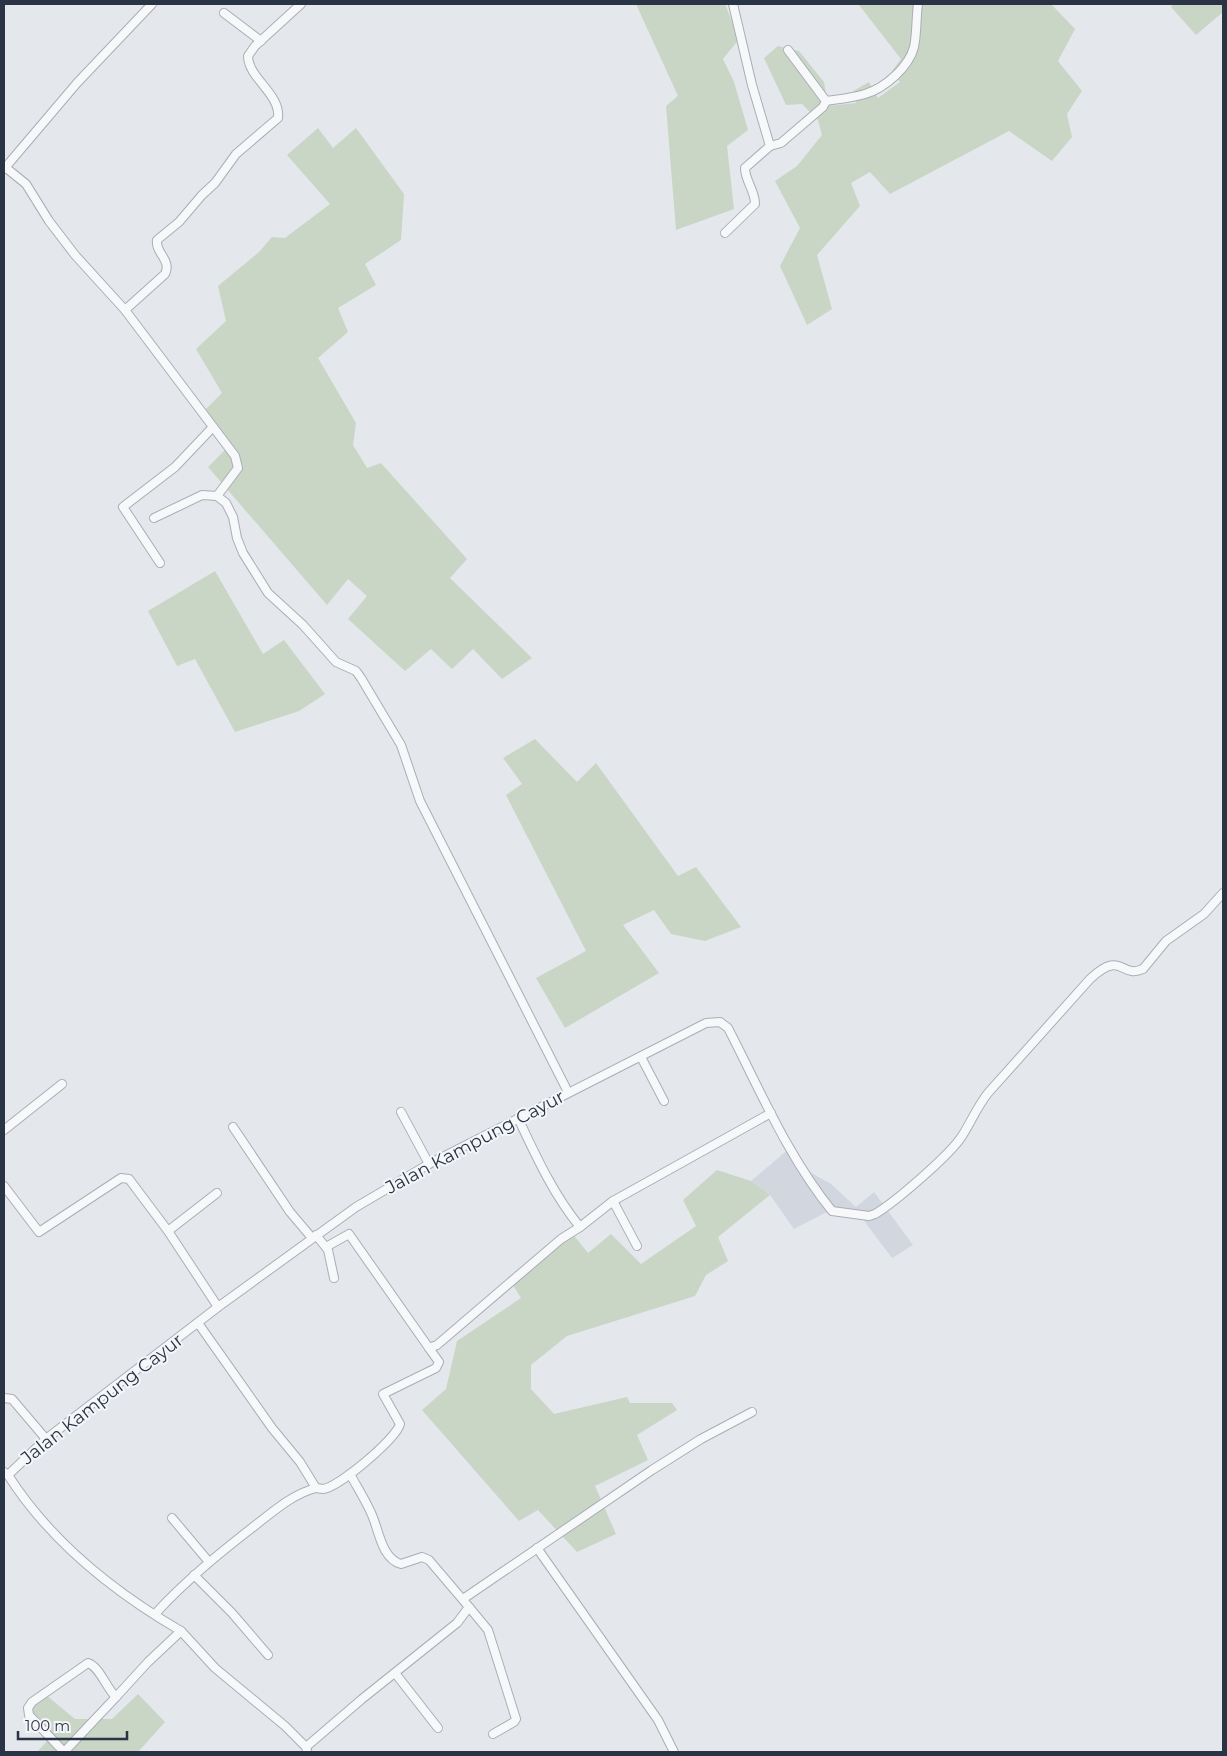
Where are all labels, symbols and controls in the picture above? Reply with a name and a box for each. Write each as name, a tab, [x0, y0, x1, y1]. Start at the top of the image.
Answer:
street label: Jalan Kampung Cayur	[381, 1085, 568, 1199]
street label: Jalan Kampung Cayur	[16, 1329, 187, 1470]
scale bar	[18, 1708, 126, 1740]
text: 100 m	[25, 1716, 70, 1735]

